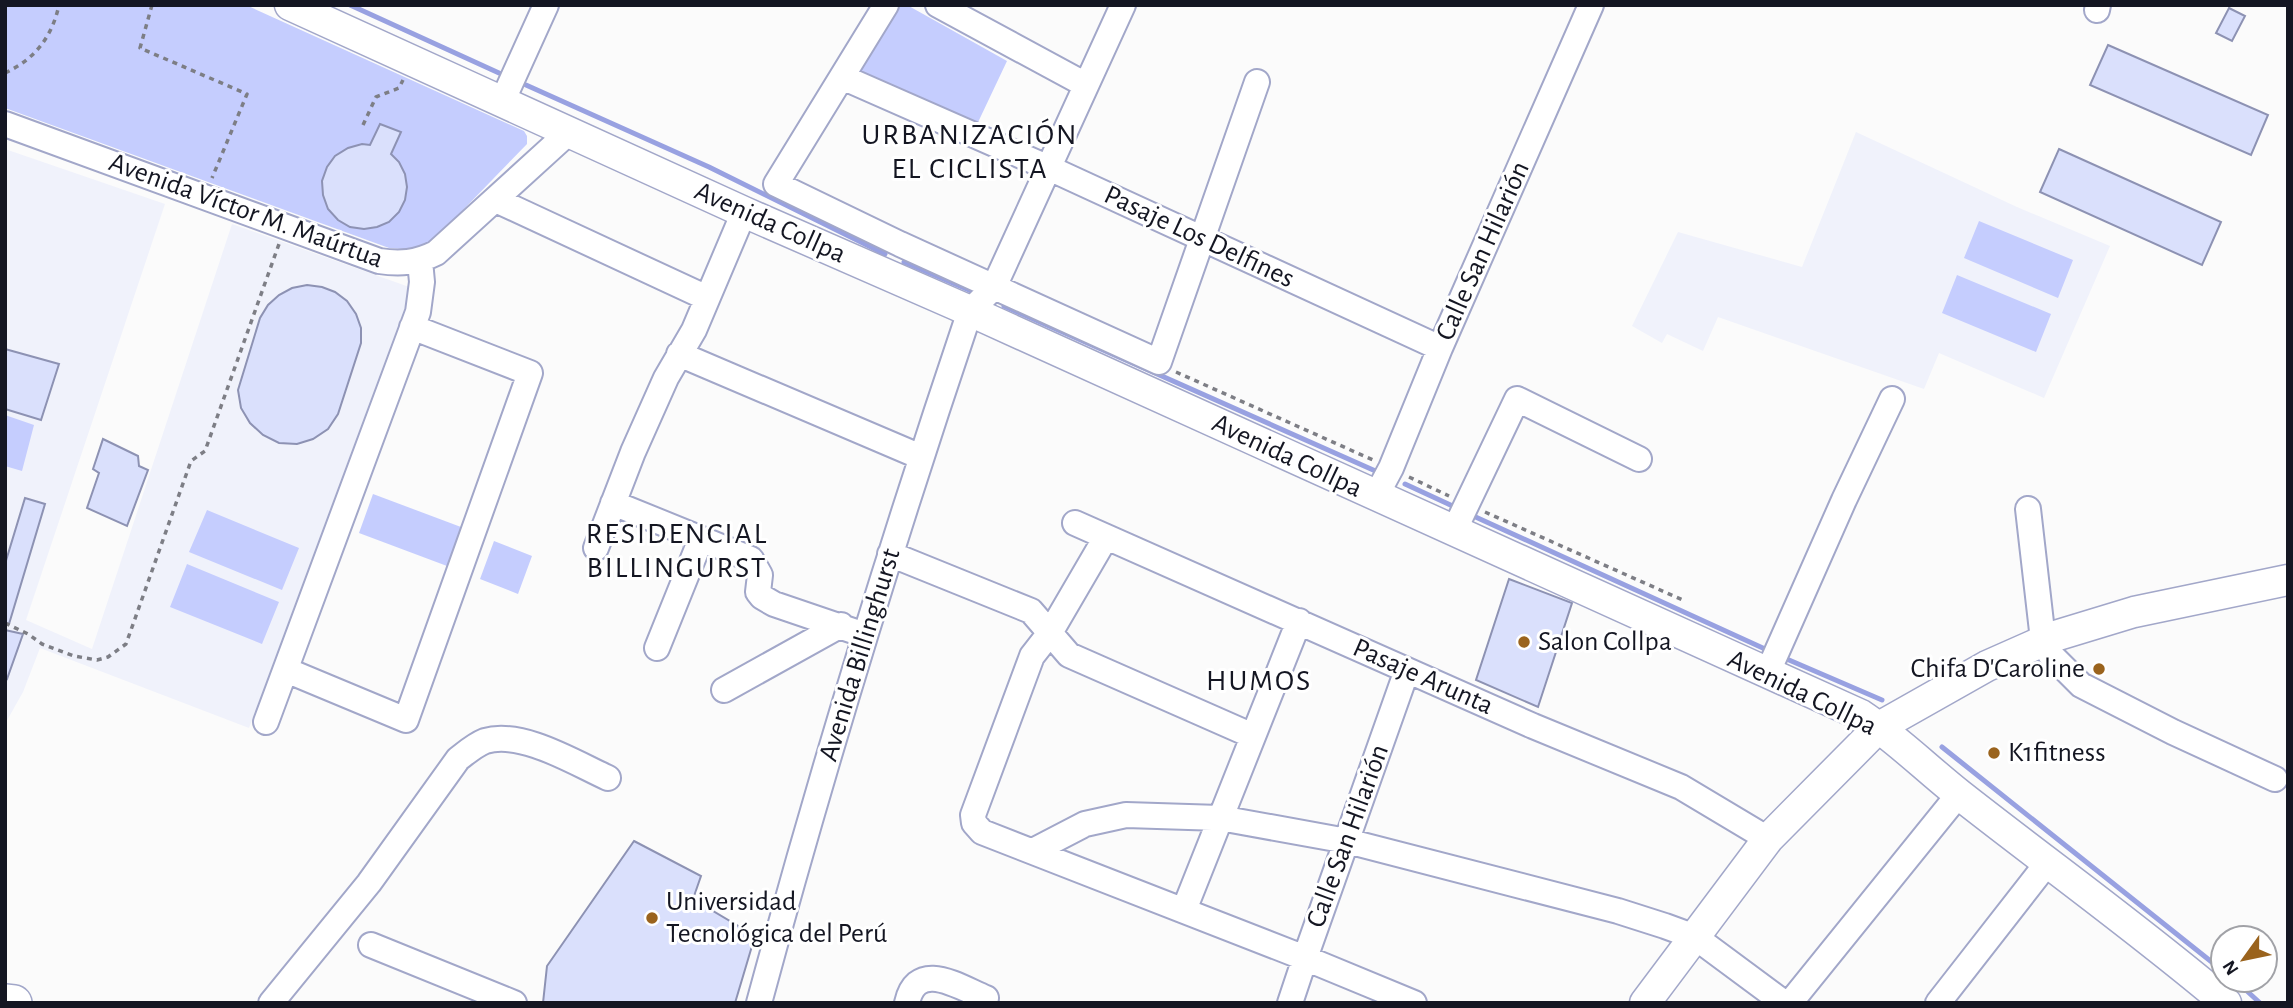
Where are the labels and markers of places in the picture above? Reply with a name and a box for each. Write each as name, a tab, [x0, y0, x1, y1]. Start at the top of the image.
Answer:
place label: Salon Collpa	[1538, 628, 1672, 656]
marker: Salon Collpa	[1516, 634, 1532, 650]
place label: Chifa D'Caroline	[1910, 655, 2085, 683]
marker: Chifa D'Caroline	[2091, 661, 2107, 677]
place label: K1fitness	[2008, 739, 2106, 767]
marker: K1fitness	[1986, 745, 2002, 761]
place label: Universidad Tecnológica del Perú	[666, 888, 887, 948]
marker: Universidad Tecnológica del Perú	[644, 910, 660, 926]

